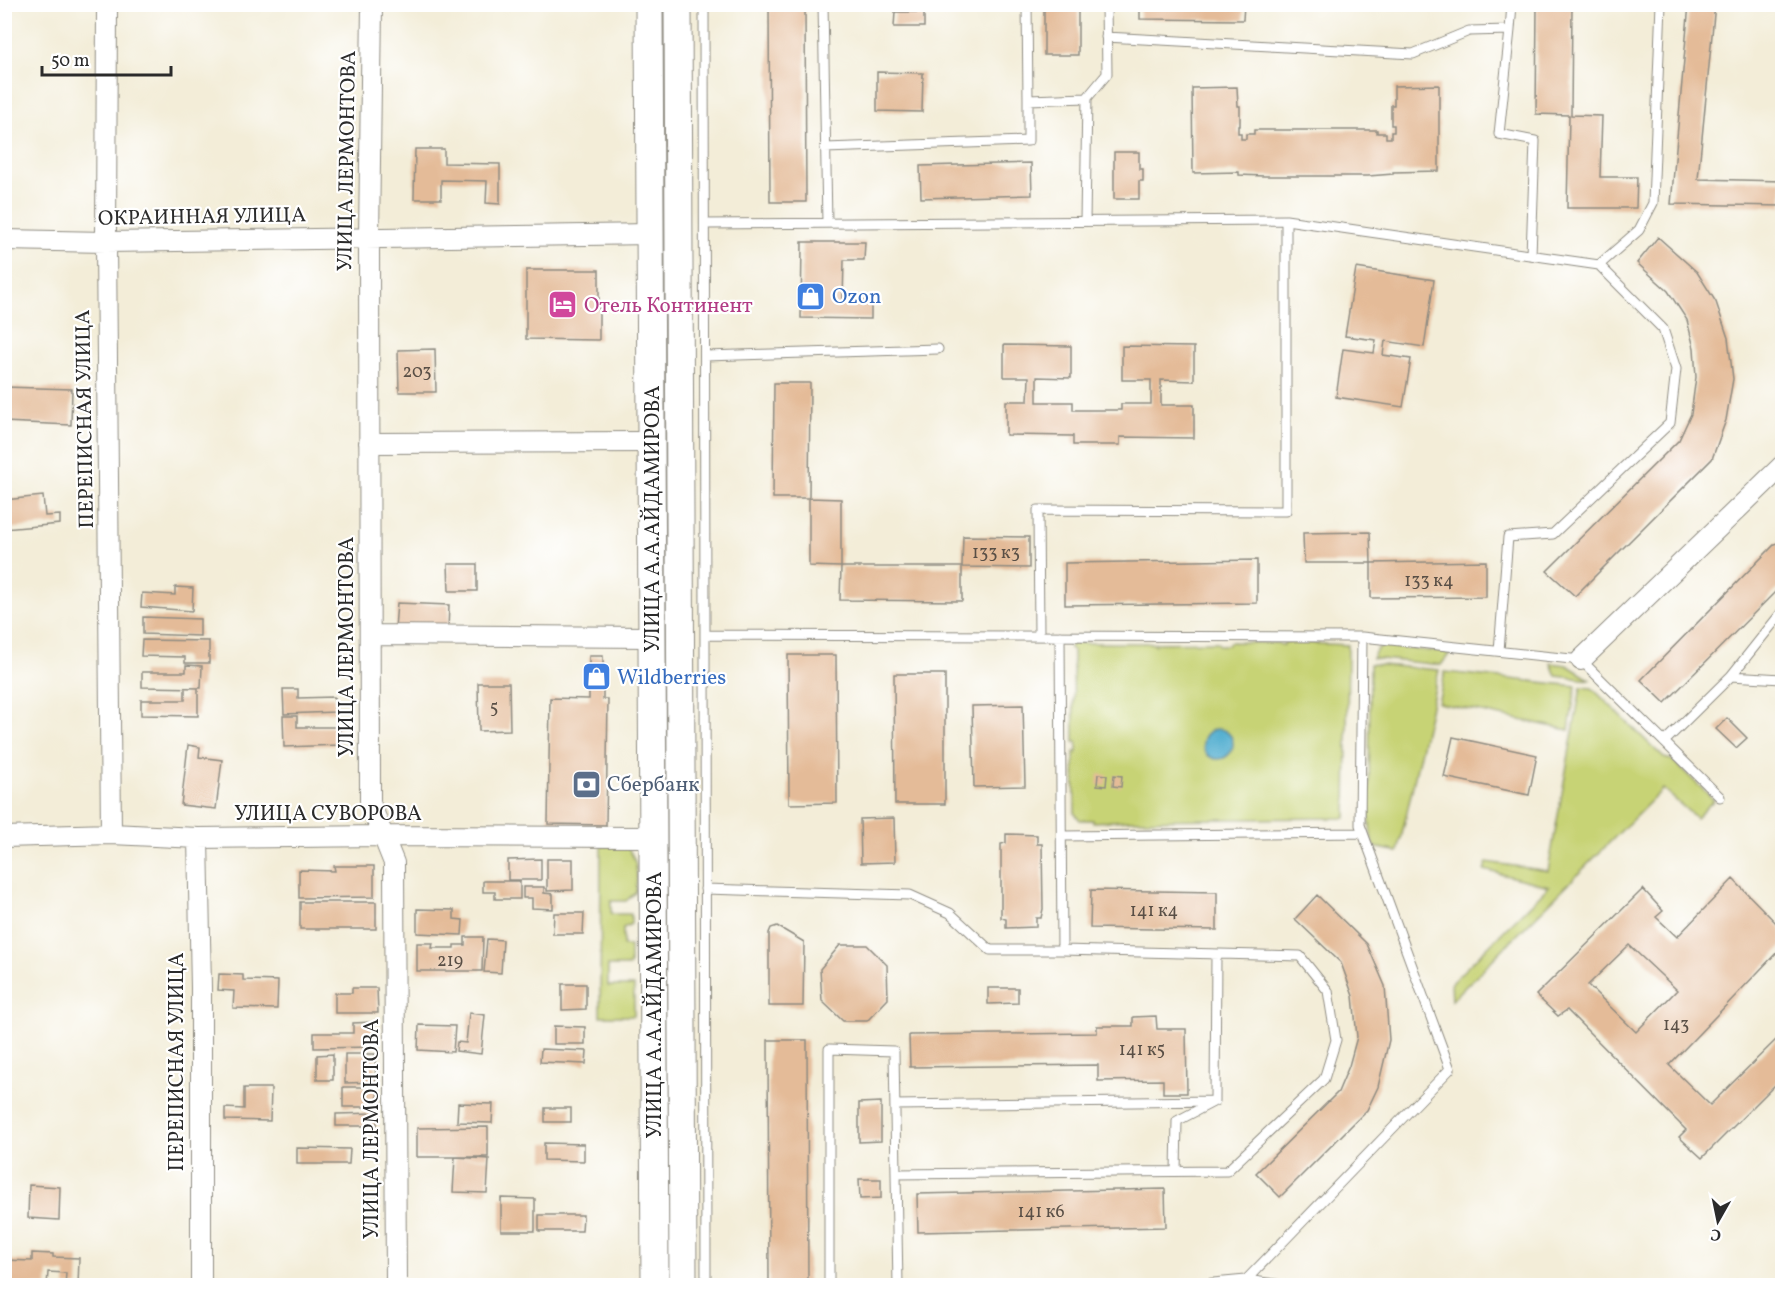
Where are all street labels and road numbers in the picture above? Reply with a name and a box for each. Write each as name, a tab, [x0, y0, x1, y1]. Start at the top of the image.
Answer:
street label: УЛИЦА ЛЕРМОНТОВА	[331, 50, 364, 272]
street label: ОКРАИННАЯ УЛИЦА	[98, 201, 307, 234]
street label: ПЕРЕПИСНАЯ УЛИЦА	[69, 309, 102, 529]
street label: УЛИЦА А.А.АЙДАМИРОВА	[639, 385, 668, 653]
street label: УЛИЦА ЛЕРМОНТОВА	[333, 536, 362, 757]
street label: УЛИЦА СУВОРОВА	[234, 800, 422, 829]
street label: УЛИЦА А.А.АЙДАМИРОВА	[641, 871, 670, 1139]
street label: ПЕРЕПИСНАЯ УЛИЦА	[163, 952, 192, 1172]
street label: УЛИЦА ЛЕРМОНТОВА	[358, 1018, 387, 1239]

